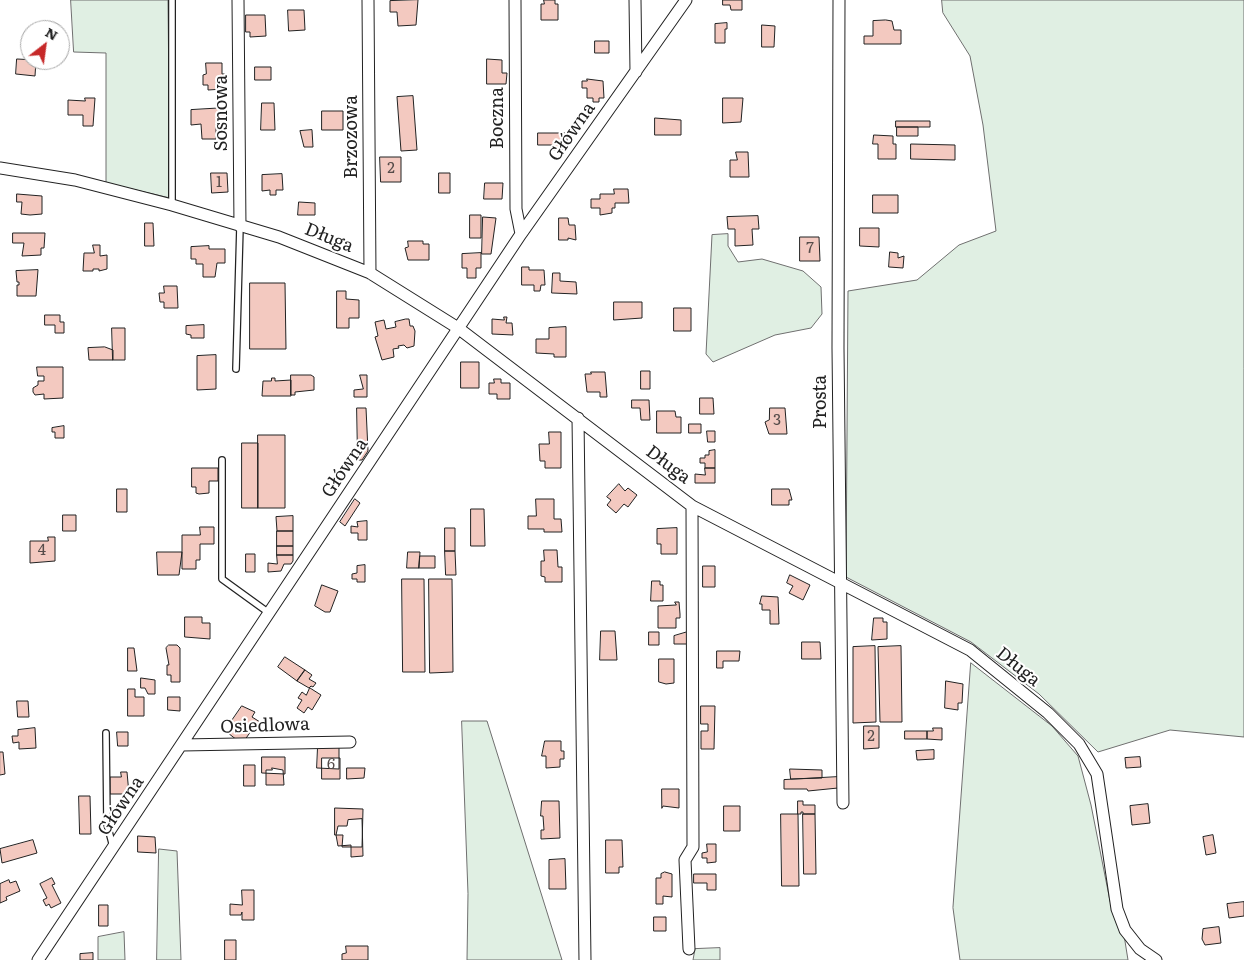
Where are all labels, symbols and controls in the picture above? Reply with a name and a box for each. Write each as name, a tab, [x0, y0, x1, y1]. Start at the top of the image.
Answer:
north arrow	[20, 20, 70, 70]
text: N	[42, 21, 62, 44]
street label: Sosnowa	[211, 75, 233, 151]
street label: Boczna	[487, 87, 509, 149]
street label: Brzozowa	[341, 95, 363, 179]
street label: Główna	[544, 98, 600, 166]
house number: 2	[387, 160, 395, 178]
house number: 1	[216, 174, 222, 192]
street label: Długa	[302, 219, 356, 257]
house number: 7	[806, 240, 814, 258]
street label: Prosta	[810, 375, 832, 429]
house number: 3	[773, 412, 781, 430]
street label: Główna	[317, 434, 373, 502]
street label: Długa	[641, 441, 695, 489]
house number: 4	[38, 542, 46, 560]
street label: Długa	[992, 643, 1044, 691]
street label: Osiedlowa	[220, 714, 310, 738]
house number: 2	[867, 728, 875, 746]
house number: 6	[327, 756, 335, 774]
street label: Główna	[93, 772, 149, 840]

